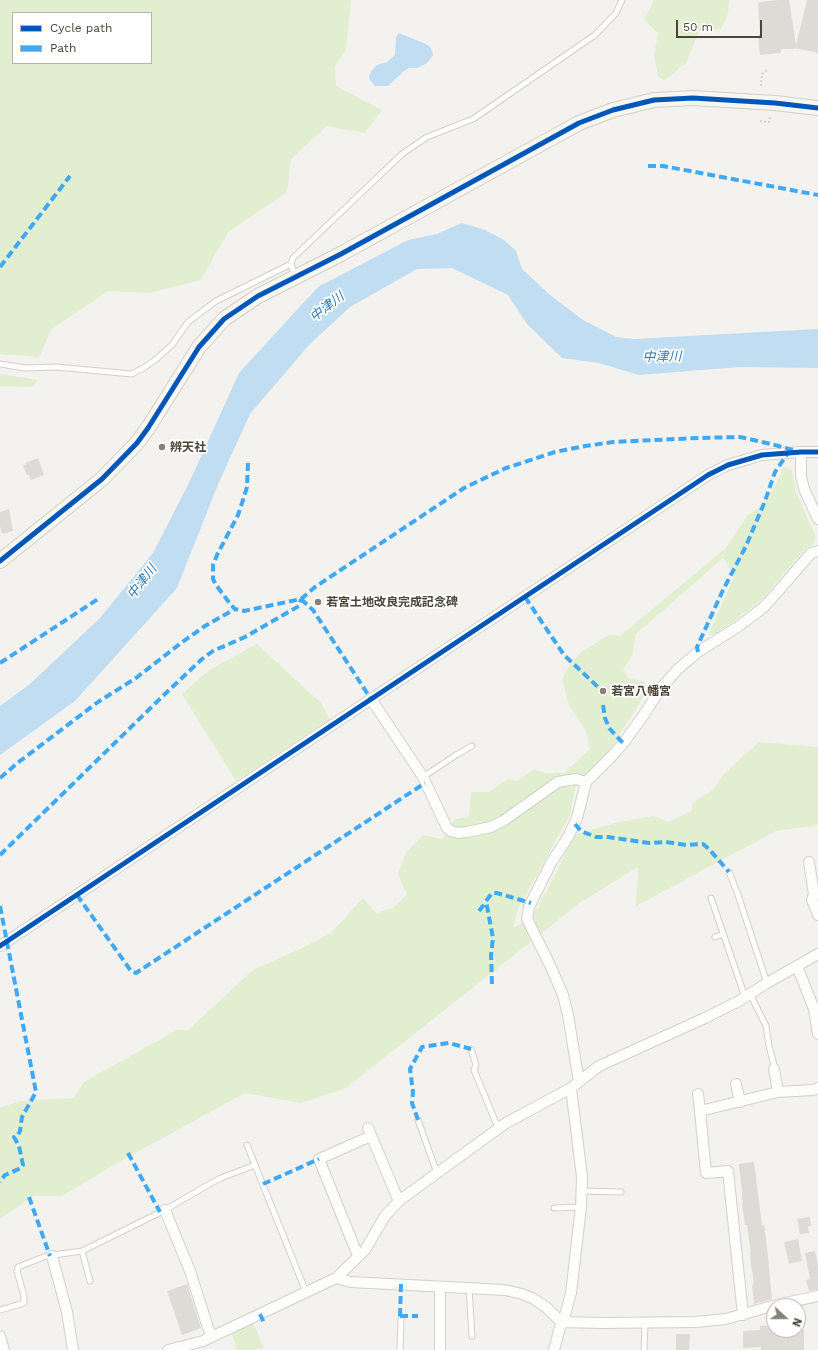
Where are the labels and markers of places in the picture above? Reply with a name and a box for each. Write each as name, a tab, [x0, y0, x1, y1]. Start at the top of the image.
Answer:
place label: 辨天社	[170, 440, 206, 454]
marker: 辨天社	[157, 442, 167, 452]
place label: 若宮土地改良完成記念碑	[326, 595, 458, 609]
marker: 若宮土地改良完成記念碑	[313, 597, 323, 607]
place label: 若宮八幡宮	[611, 684, 671, 698]
marker: 若宮八幡宮	[598, 686, 608, 696]

